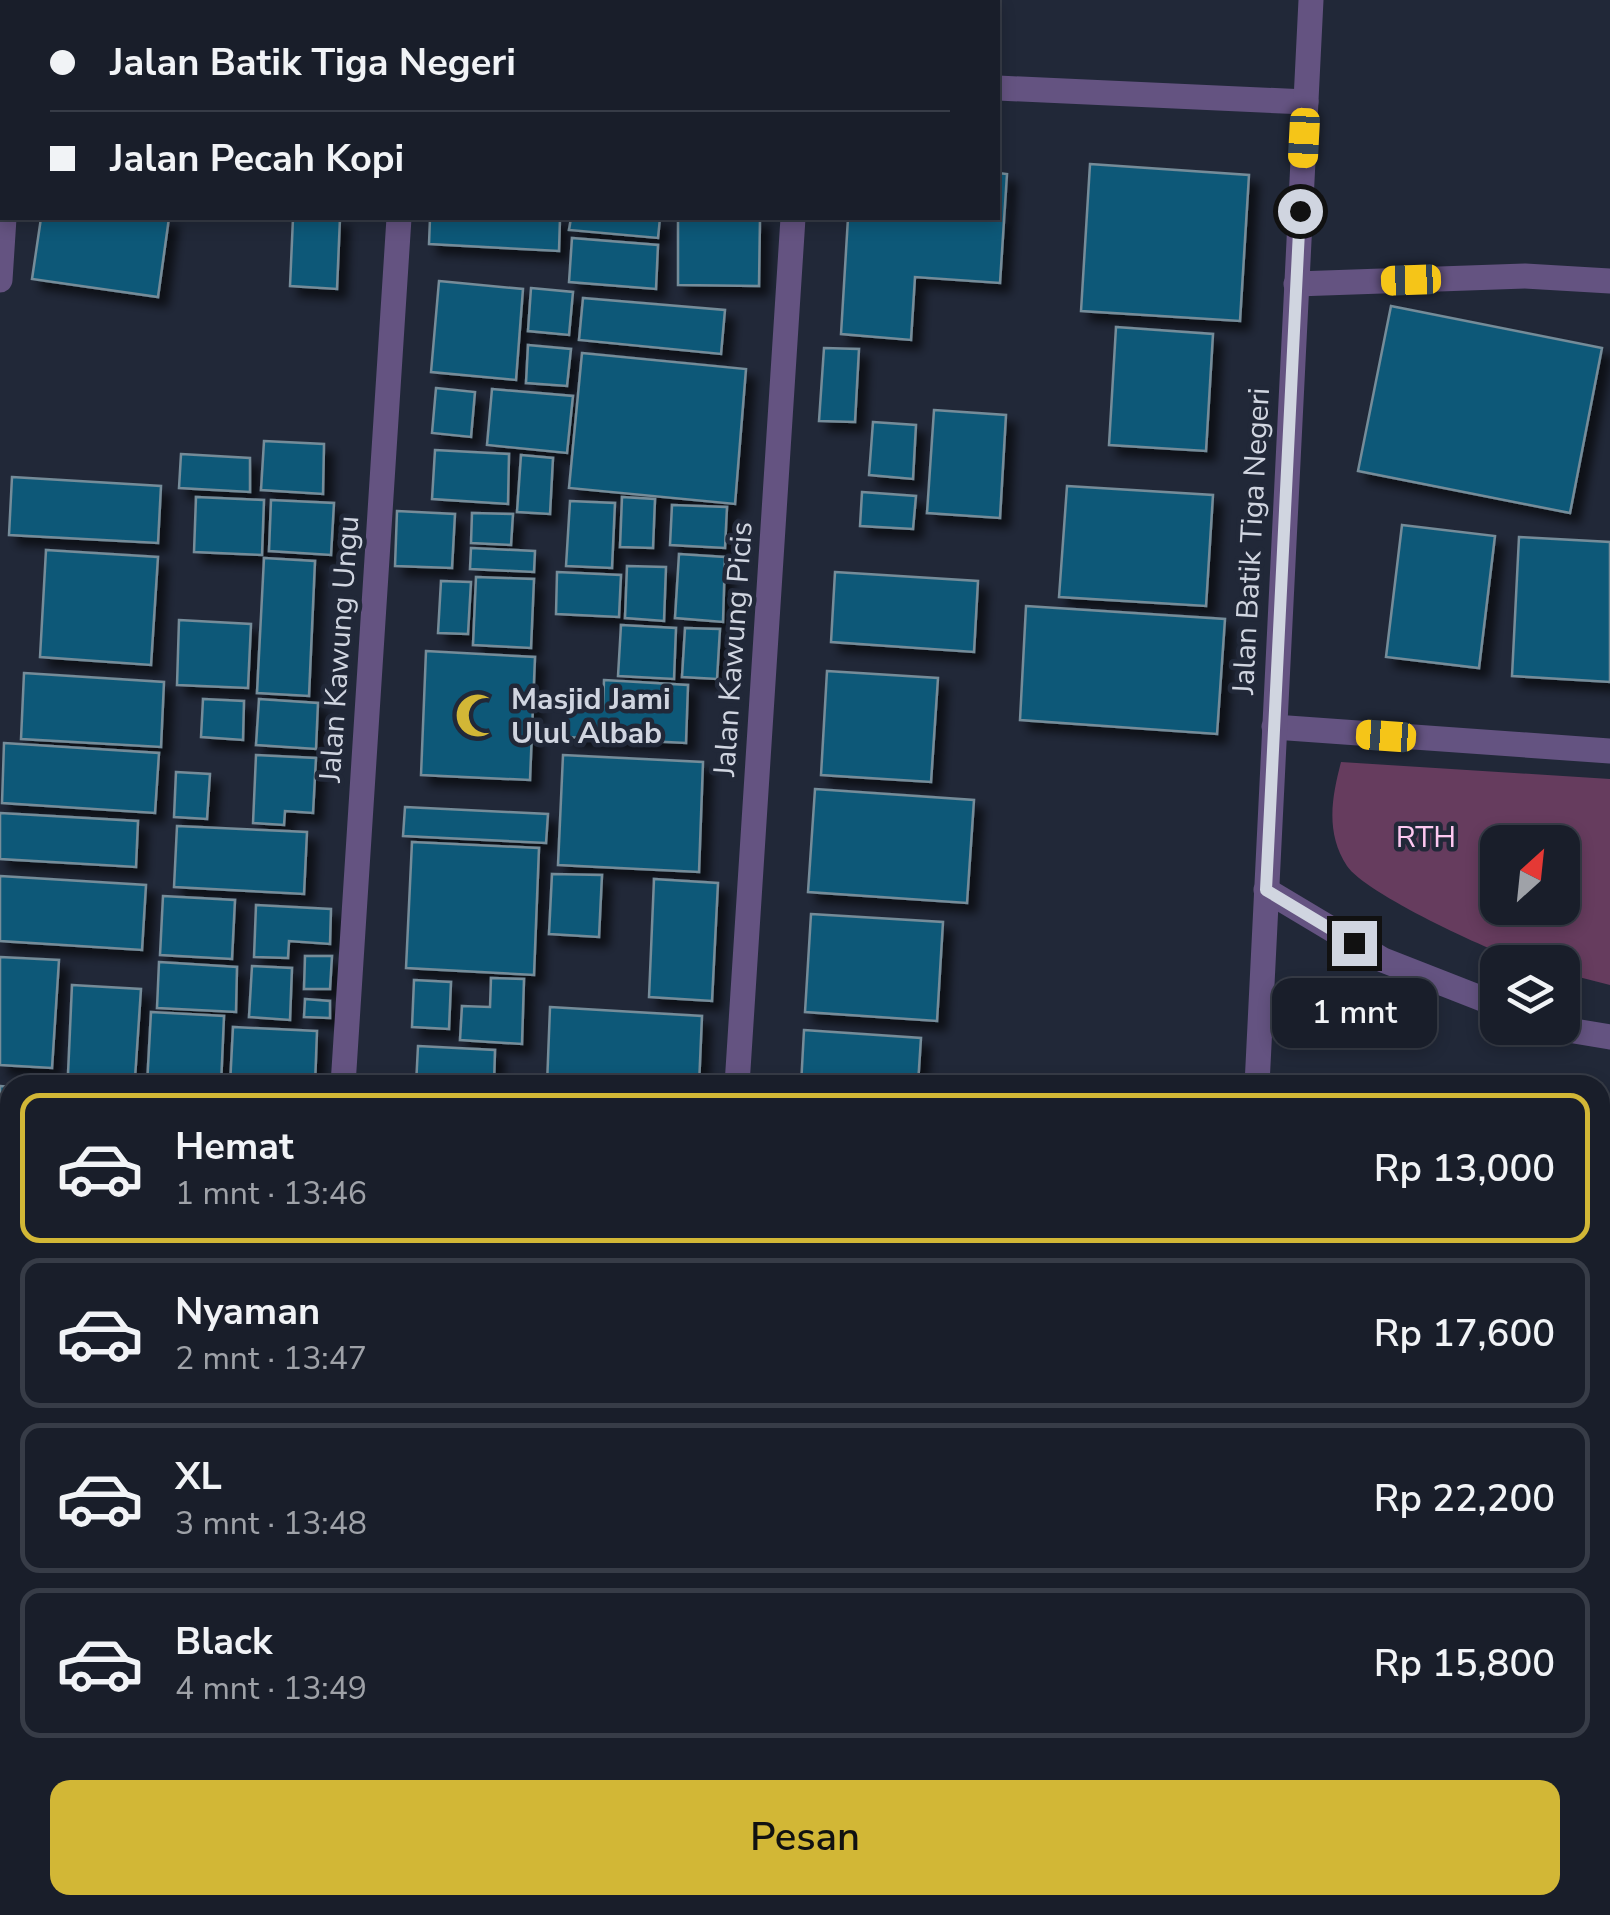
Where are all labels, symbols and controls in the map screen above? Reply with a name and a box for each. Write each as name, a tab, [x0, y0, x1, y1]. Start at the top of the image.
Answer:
text: Jalan Batik Tiga Negeri	[110, 37, 516, 88]
car	[1287, 107, 1321, 169]
text: Jalan Pecah Kopi	[110, 133, 404, 184]
route start	[1278, 189, 1323, 234]
car	[1380, 264, 1442, 296]
street label: Jalan Batik Tiga Negeri	[1223, 387, 1280, 696]
street label: Jalan Kawung Ungu	[310, 514, 369, 785]
street label: Jalan Kawung Picis	[704, 520, 763, 779]
place label: Masjid Jami Ulul Albab	[511, 679, 671, 754]
mosque icon: Masjid Jami Ulul Albab	[454, 692, 502, 740]
car	[1355, 719, 1417, 753]
park label: RTH	[1396, 817, 1456, 858]
north arrow	[1480, 825, 1580, 925]
map controls	[1480, 825, 1580, 1045]
route end	[1332, 921, 1377, 966]
button: layers	[1480, 945, 1580, 1045]
callout: 1 mnt	[1272, 978, 1436, 1048]
text: 1 mnt	[1312, 991, 1397, 1034]
text: Hemat	[175, 1121, 294, 1172]
icon: car	[55, 1123, 145, 1213]
text: Rp 13,000	[1374, 1143, 1555, 1194]
text: 1 mnt · 13:46	[175, 1172, 367, 1215]
text: Nyaman	[175, 1286, 320, 1337]
icon: car	[55, 1288, 145, 1378]
text: Rp 17,600	[1374, 1308, 1555, 1359]
text: 2 mnt · 13:47	[175, 1337, 367, 1380]
text: XL	[175, 1451, 222, 1502]
icon: car	[55, 1453, 145, 1543]
text: Rp 22,200	[1374, 1473, 1555, 1524]
text: 3 mnt · 13:48	[175, 1502, 367, 1545]
text: Black	[175, 1616, 272, 1667]
icon: car	[55, 1618, 145, 1708]
text: Rp 15,800	[1374, 1638, 1555, 1689]
text: 4 mnt · 13:49	[175, 1667, 367, 1710]
button: Pesan	[50, 1780, 1560, 1895]

